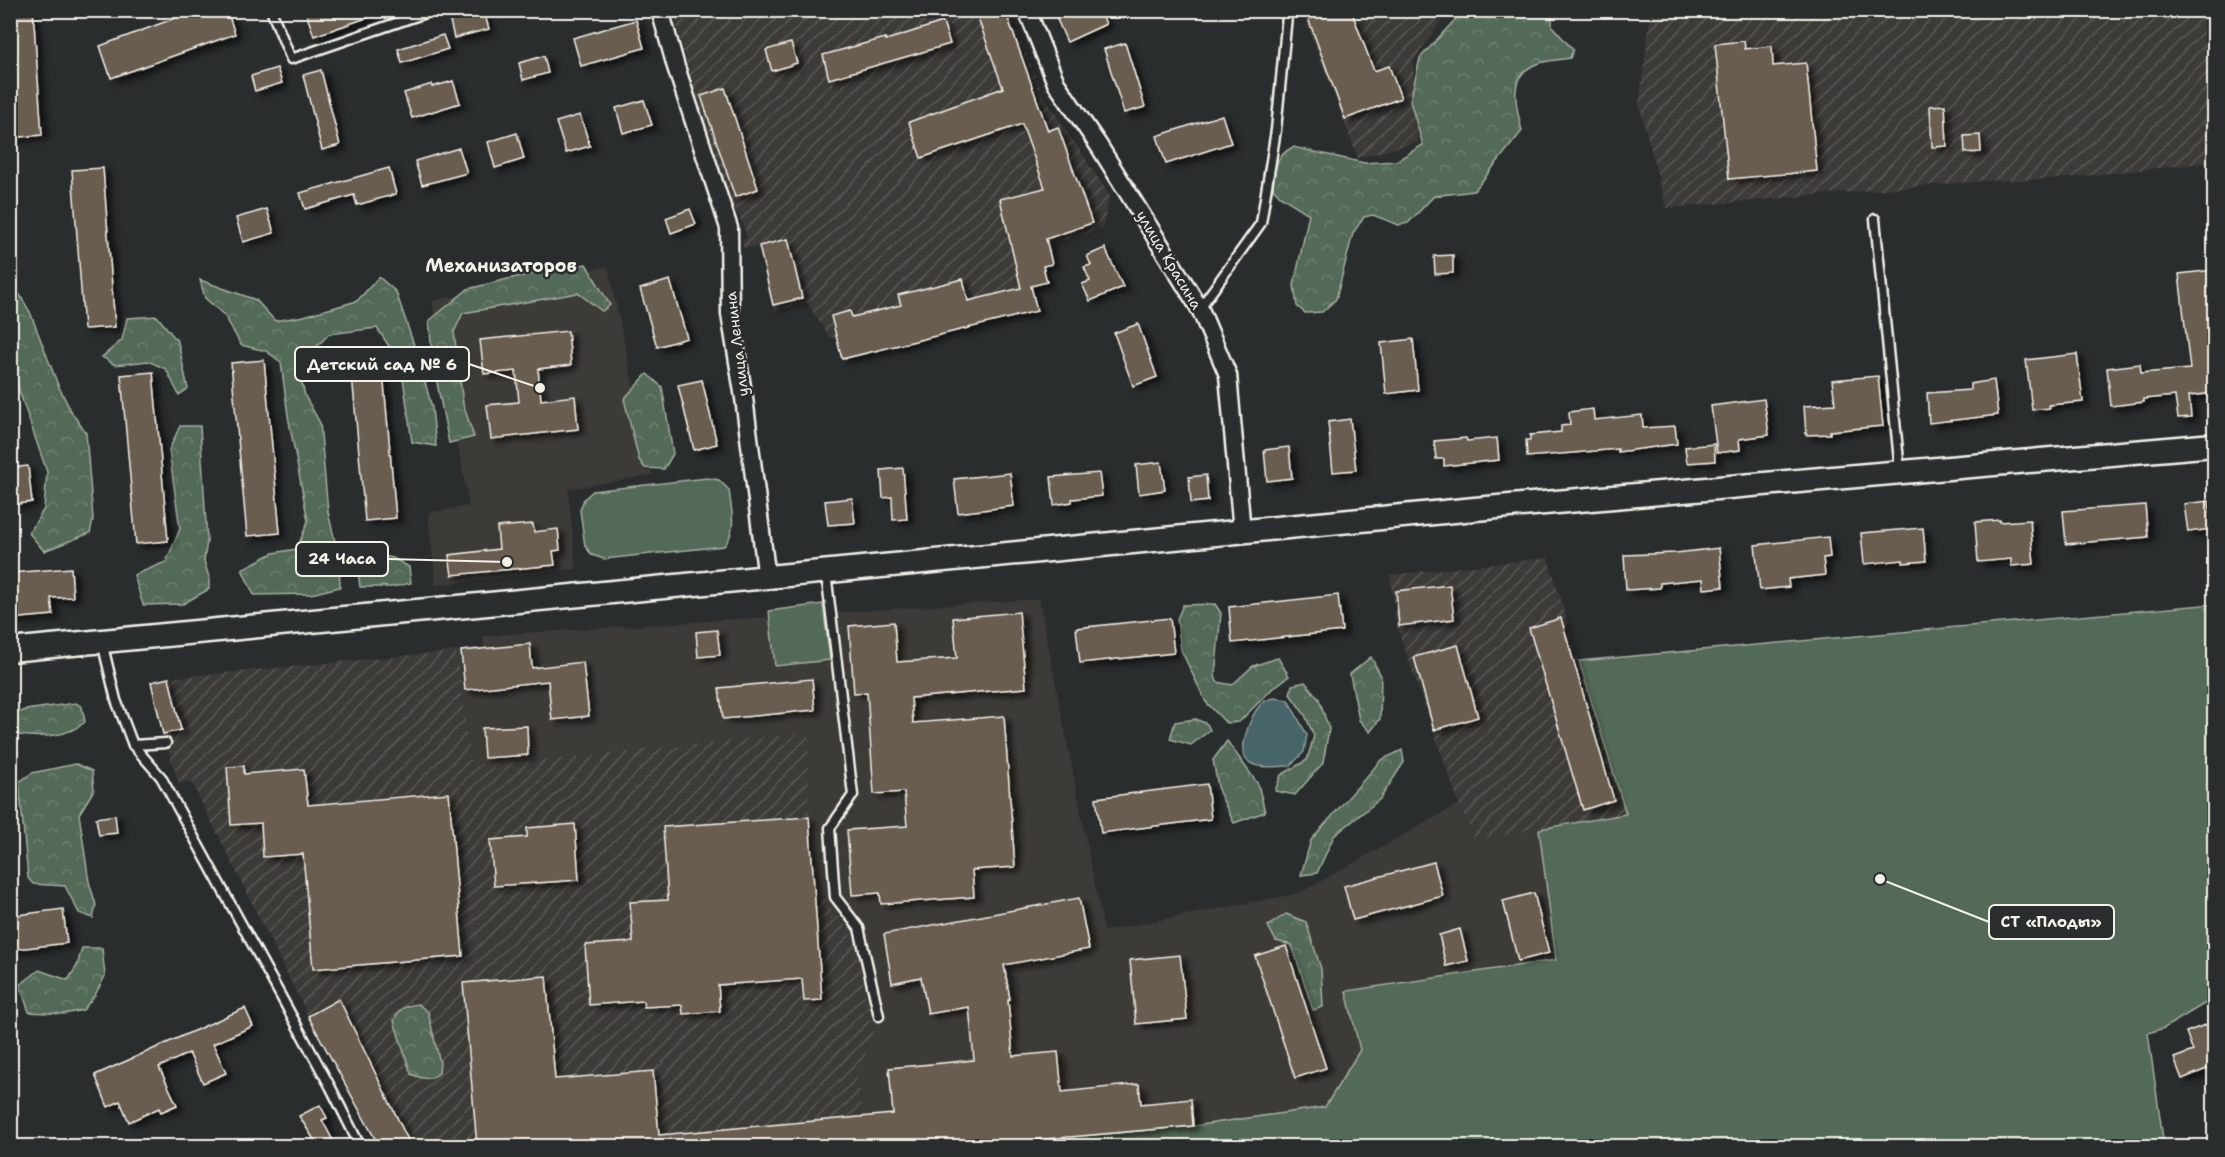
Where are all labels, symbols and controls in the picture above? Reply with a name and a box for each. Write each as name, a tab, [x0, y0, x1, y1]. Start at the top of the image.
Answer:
street label: улица Красина	[1131, 207, 1207, 314]
district label: Механизаторов	[425, 254, 577, 278]
street label: улица Ленина	[721, 290, 753, 397]
callout: Детский сад № 6	[295, 347, 469, 381]
text: Детский сад № 6	[307, 354, 457, 375]
callout: 24 Часа	[296, 542, 388, 576]
text: 24 Часа	[308, 548, 376, 569]
callout: СТ «Плоды»	[1989, 905, 2114, 939]
text: СТ «Плоды»	[2000, 911, 2102, 932]

